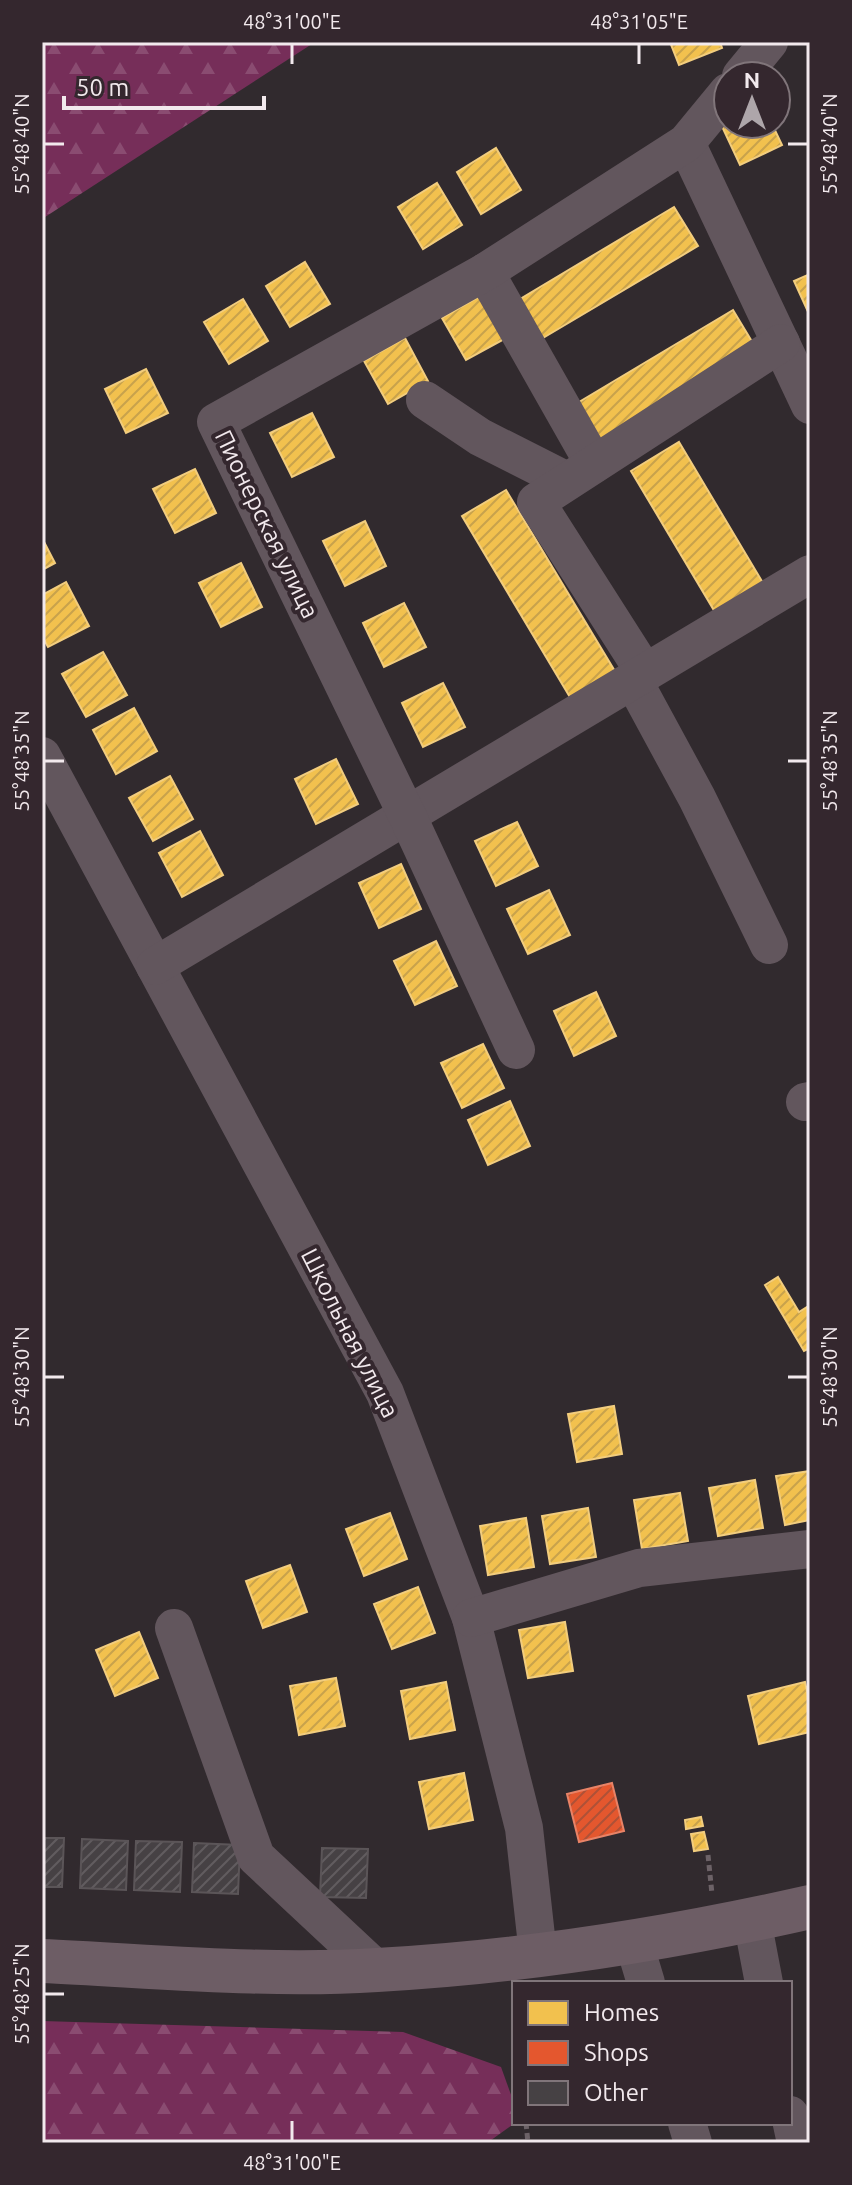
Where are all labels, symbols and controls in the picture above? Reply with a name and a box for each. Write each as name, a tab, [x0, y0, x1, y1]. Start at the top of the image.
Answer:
text: 48°31'00"E	[243, 10, 341, 33]
text: 48°31'05"E	[590, 10, 688, 33]
scale bar	[64, 60, 264, 110]
north arrow	[712, 60, 792, 140]
text: N	[744, 67, 760, 92]
text: 50 m	[76, 74, 129, 101]
text: 55°48'40"N	[10, 93, 33, 195]
text: 55°48'40"N	[818, 93, 841, 195]
street label: Пионерская улица	[210, 425, 324, 623]
text: 55°48'35"N	[10, 710, 33, 812]
text: 55°48'35"N	[818, 710, 841, 812]
street label: Школьная улица	[296, 1244, 404, 1422]
text: 55°48'30"N	[10, 1326, 33, 1428]
text: 55°48'30"N	[818, 1326, 841, 1428]
text: 55°48'25"N	[10, 1943, 33, 2045]
legend	[512, 1981, 792, 2125]
text: Homes	[584, 1999, 659, 2026]
text: Shops	[584, 2039, 649, 2066]
text: Other	[584, 2079, 648, 2106]
text: 48°31'00"E	[243, 2151, 341, 2174]

